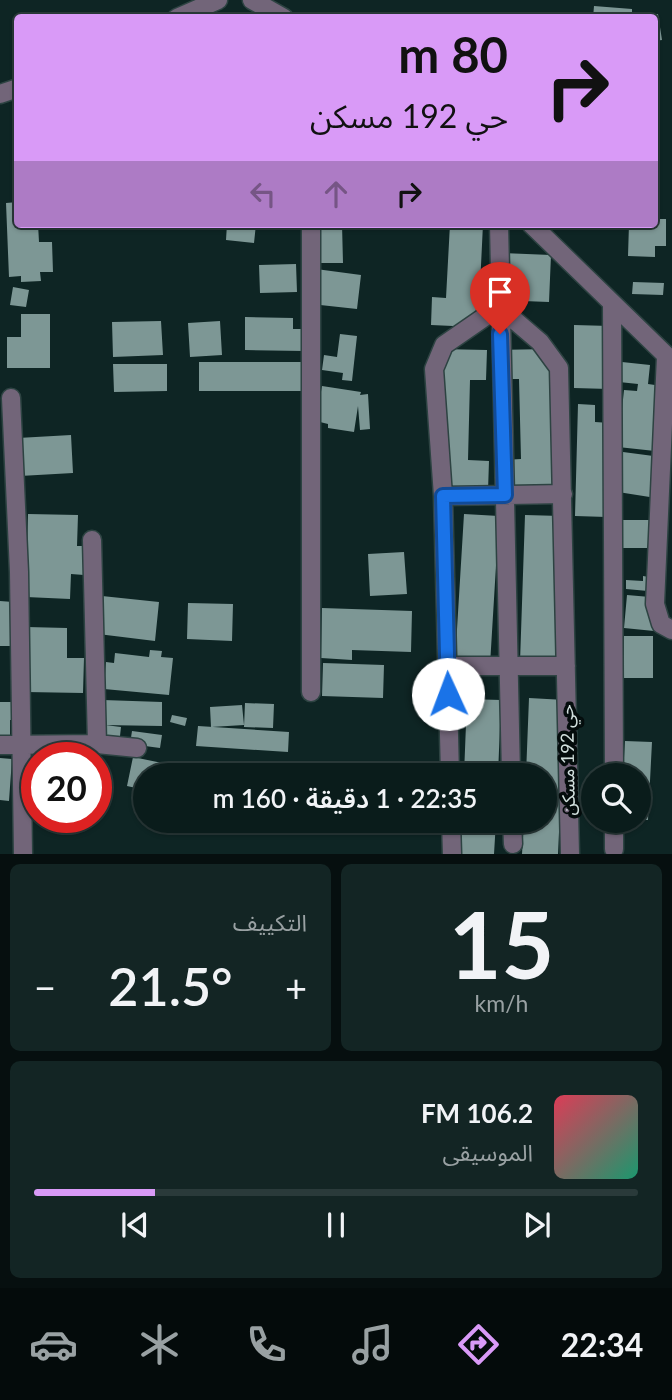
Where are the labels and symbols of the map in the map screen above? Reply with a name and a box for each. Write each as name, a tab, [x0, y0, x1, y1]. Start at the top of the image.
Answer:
pin	[470, 262, 530, 334]
position arrow	[411, 657, 485, 731]
street label: حي 192 مسكن	[555, 704, 582, 816]
speed limit sign: 20	[21, 742, 112, 833]

